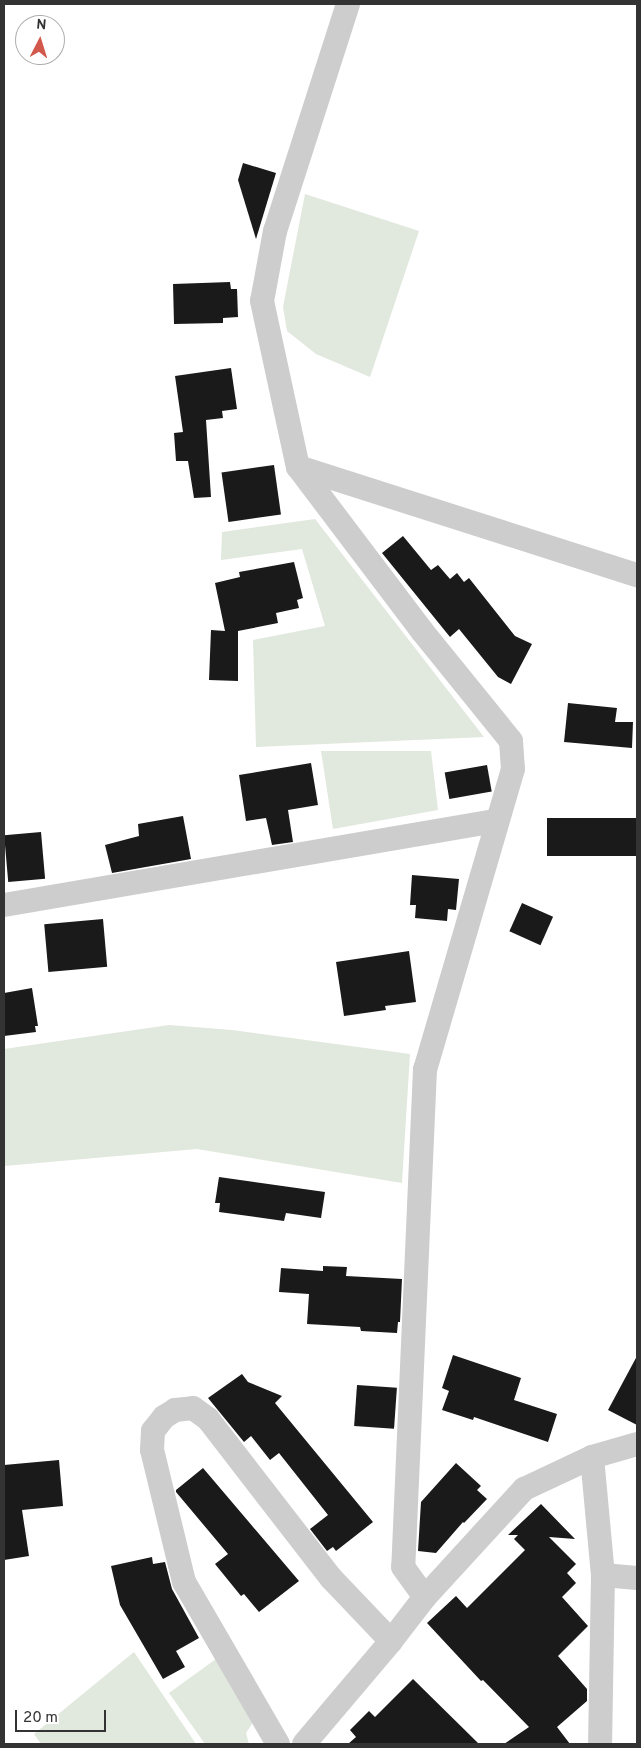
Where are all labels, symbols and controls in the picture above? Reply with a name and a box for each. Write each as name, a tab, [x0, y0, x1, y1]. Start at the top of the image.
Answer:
north arrow	[15, 15, 65, 65]
text: N	[36, 17, 47, 34]
scale bar	[18, 1700, 109, 1732]
text: 20 m	[23, 1709, 58, 1728]

